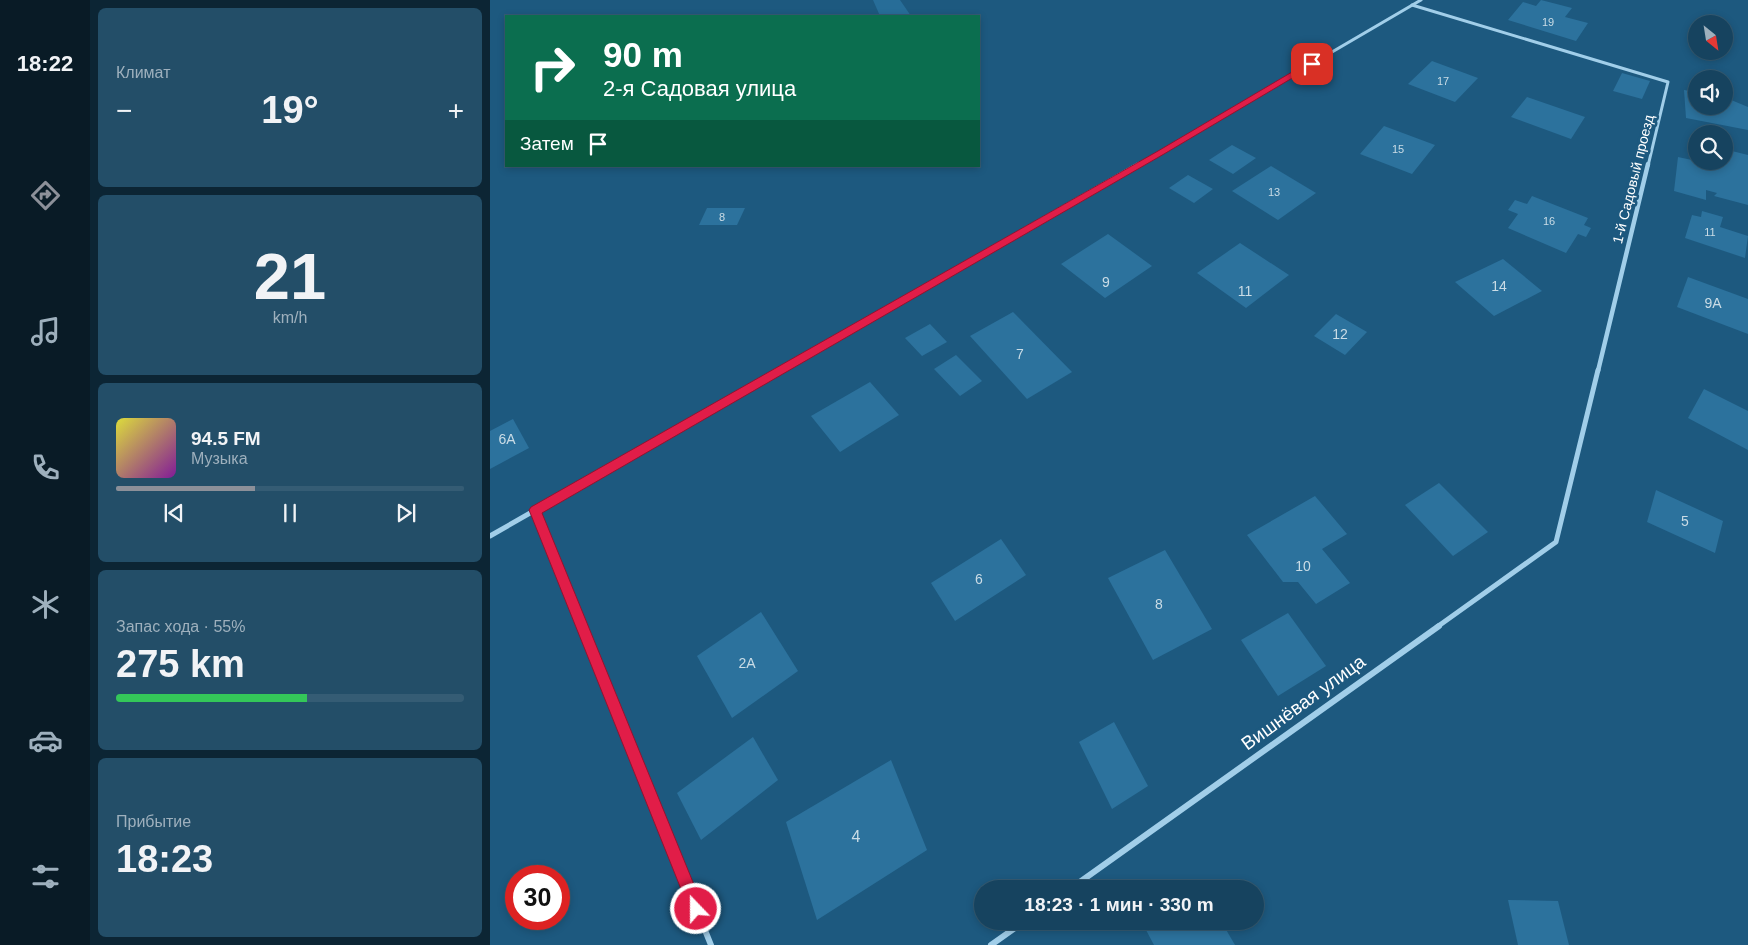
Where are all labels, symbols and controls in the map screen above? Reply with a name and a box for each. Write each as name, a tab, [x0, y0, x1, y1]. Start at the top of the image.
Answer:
north arrow	[1688, 15, 1732, 60]
map controls	[1688, 15, 1733, 170]
house number: 19	[1542, 16, 1554, 28]
icon: right	[520, 35, 585, 100]
text: 90 m	[603, 35, 683, 74]
pin	[1291, 43, 1333, 85]
icon: arrive	[1298, 50, 1326, 78]
text: 18:22	[17, 51, 73, 76]
text: Климат	[116, 64, 170, 81]
button: sound	[1688, 70, 1733, 115]
house number: 17	[1437, 75, 1449, 87]
text: 2-я Садовая улица	[603, 76, 796, 101]
text: 19°	[261, 89, 319, 131]
text: −	[116, 95, 132, 126]
text: +	[448, 95, 464, 126]
street label: 1-й Садовый проезд	[1609, 113, 1657, 245]
button: search	[1688, 125, 1733, 170]
icon: arrive	[584, 130, 612, 158]
text: Затем	[520, 133, 574, 154]
house number: 15	[1392, 143, 1404, 155]
icon: directions	[28, 178, 63, 213]
house number: 13	[1268, 186, 1280, 198]
house number: 8	[719, 211, 725, 223]
house number: 16	[1543, 215, 1555, 227]
house number: 11	[1704, 226, 1716, 238]
text: 21	[254, 240, 326, 313]
house number: 9	[1102, 274, 1110, 290]
house number: 14	[1491, 278, 1507, 294]
house number: 11	[1238, 283, 1252, 299]
house number: 9А	[1704, 295, 1722, 311]
text: km/h	[273, 309, 307, 326]
icon: music	[28, 314, 63, 349]
house number: 12	[1332, 326, 1348, 342]
house number: 7	[1016, 346, 1024, 362]
text: 94.5 FM	[191, 428, 261, 449]
house number: 6А	[498, 431, 516, 447]
icon: phone	[28, 450, 63, 485]
text: Музыка	[191, 450, 248, 467]
icon: previous	[160, 499, 188, 527]
icon: pause	[276, 499, 304, 527]
icon: next	[392, 499, 420, 527]
house number: 5	[1681, 513, 1689, 529]
house number: 10	[1295, 558, 1311, 574]
house number: 6	[975, 571, 983, 587]
icon: climate	[28, 587, 63, 622]
house number: 8	[1155, 596, 1163, 612]
text: Запас хода · 55%	[116, 618, 245, 635]
text: 275 km	[116, 643, 245, 685]
street label: Вишнёвая улица	[1237, 650, 1370, 754]
house number: 2А	[738, 655, 756, 671]
icon: car	[28, 723, 63, 758]
text: Прибытие	[116, 813, 191, 830]
house number: 4	[852, 828, 861, 845]
text: 18:23	[116, 838, 213, 880]
icon: filters	[28, 859, 63, 894]
speed limit sign: 30	[505, 865, 570, 930]
position arrow	[669, 882, 721, 934]
text: 18:23 · 1 мин · 330 m	[1024, 894, 1214, 915]

